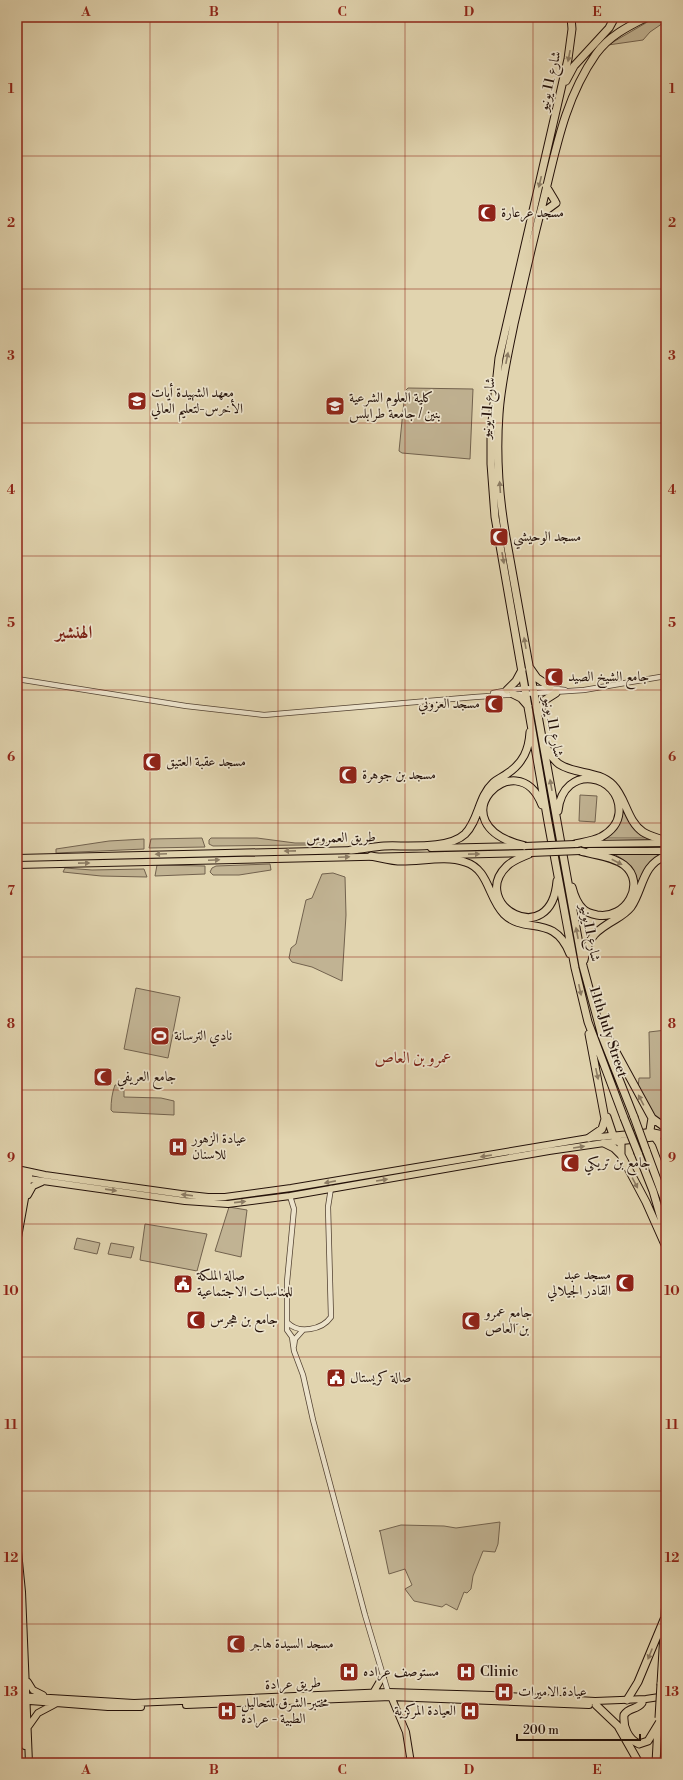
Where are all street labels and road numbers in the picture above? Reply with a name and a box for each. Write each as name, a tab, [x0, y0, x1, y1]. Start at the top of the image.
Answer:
street label: شارع 11 يونيو	[534, 49, 568, 115]
street label: شارع 11 يونيو	[476, 377, 502, 441]
street label: شارع 11 يونيو	[537, 693, 567, 759]
street label: طريق العمروس	[306, 828, 376, 848]
street label: شارع 11يونيو	[573, 901, 604, 964]
street label: 11th July Street	[585, 984, 631, 1080]
street label: طريق عرادة	[265, 1674, 322, 1694]

